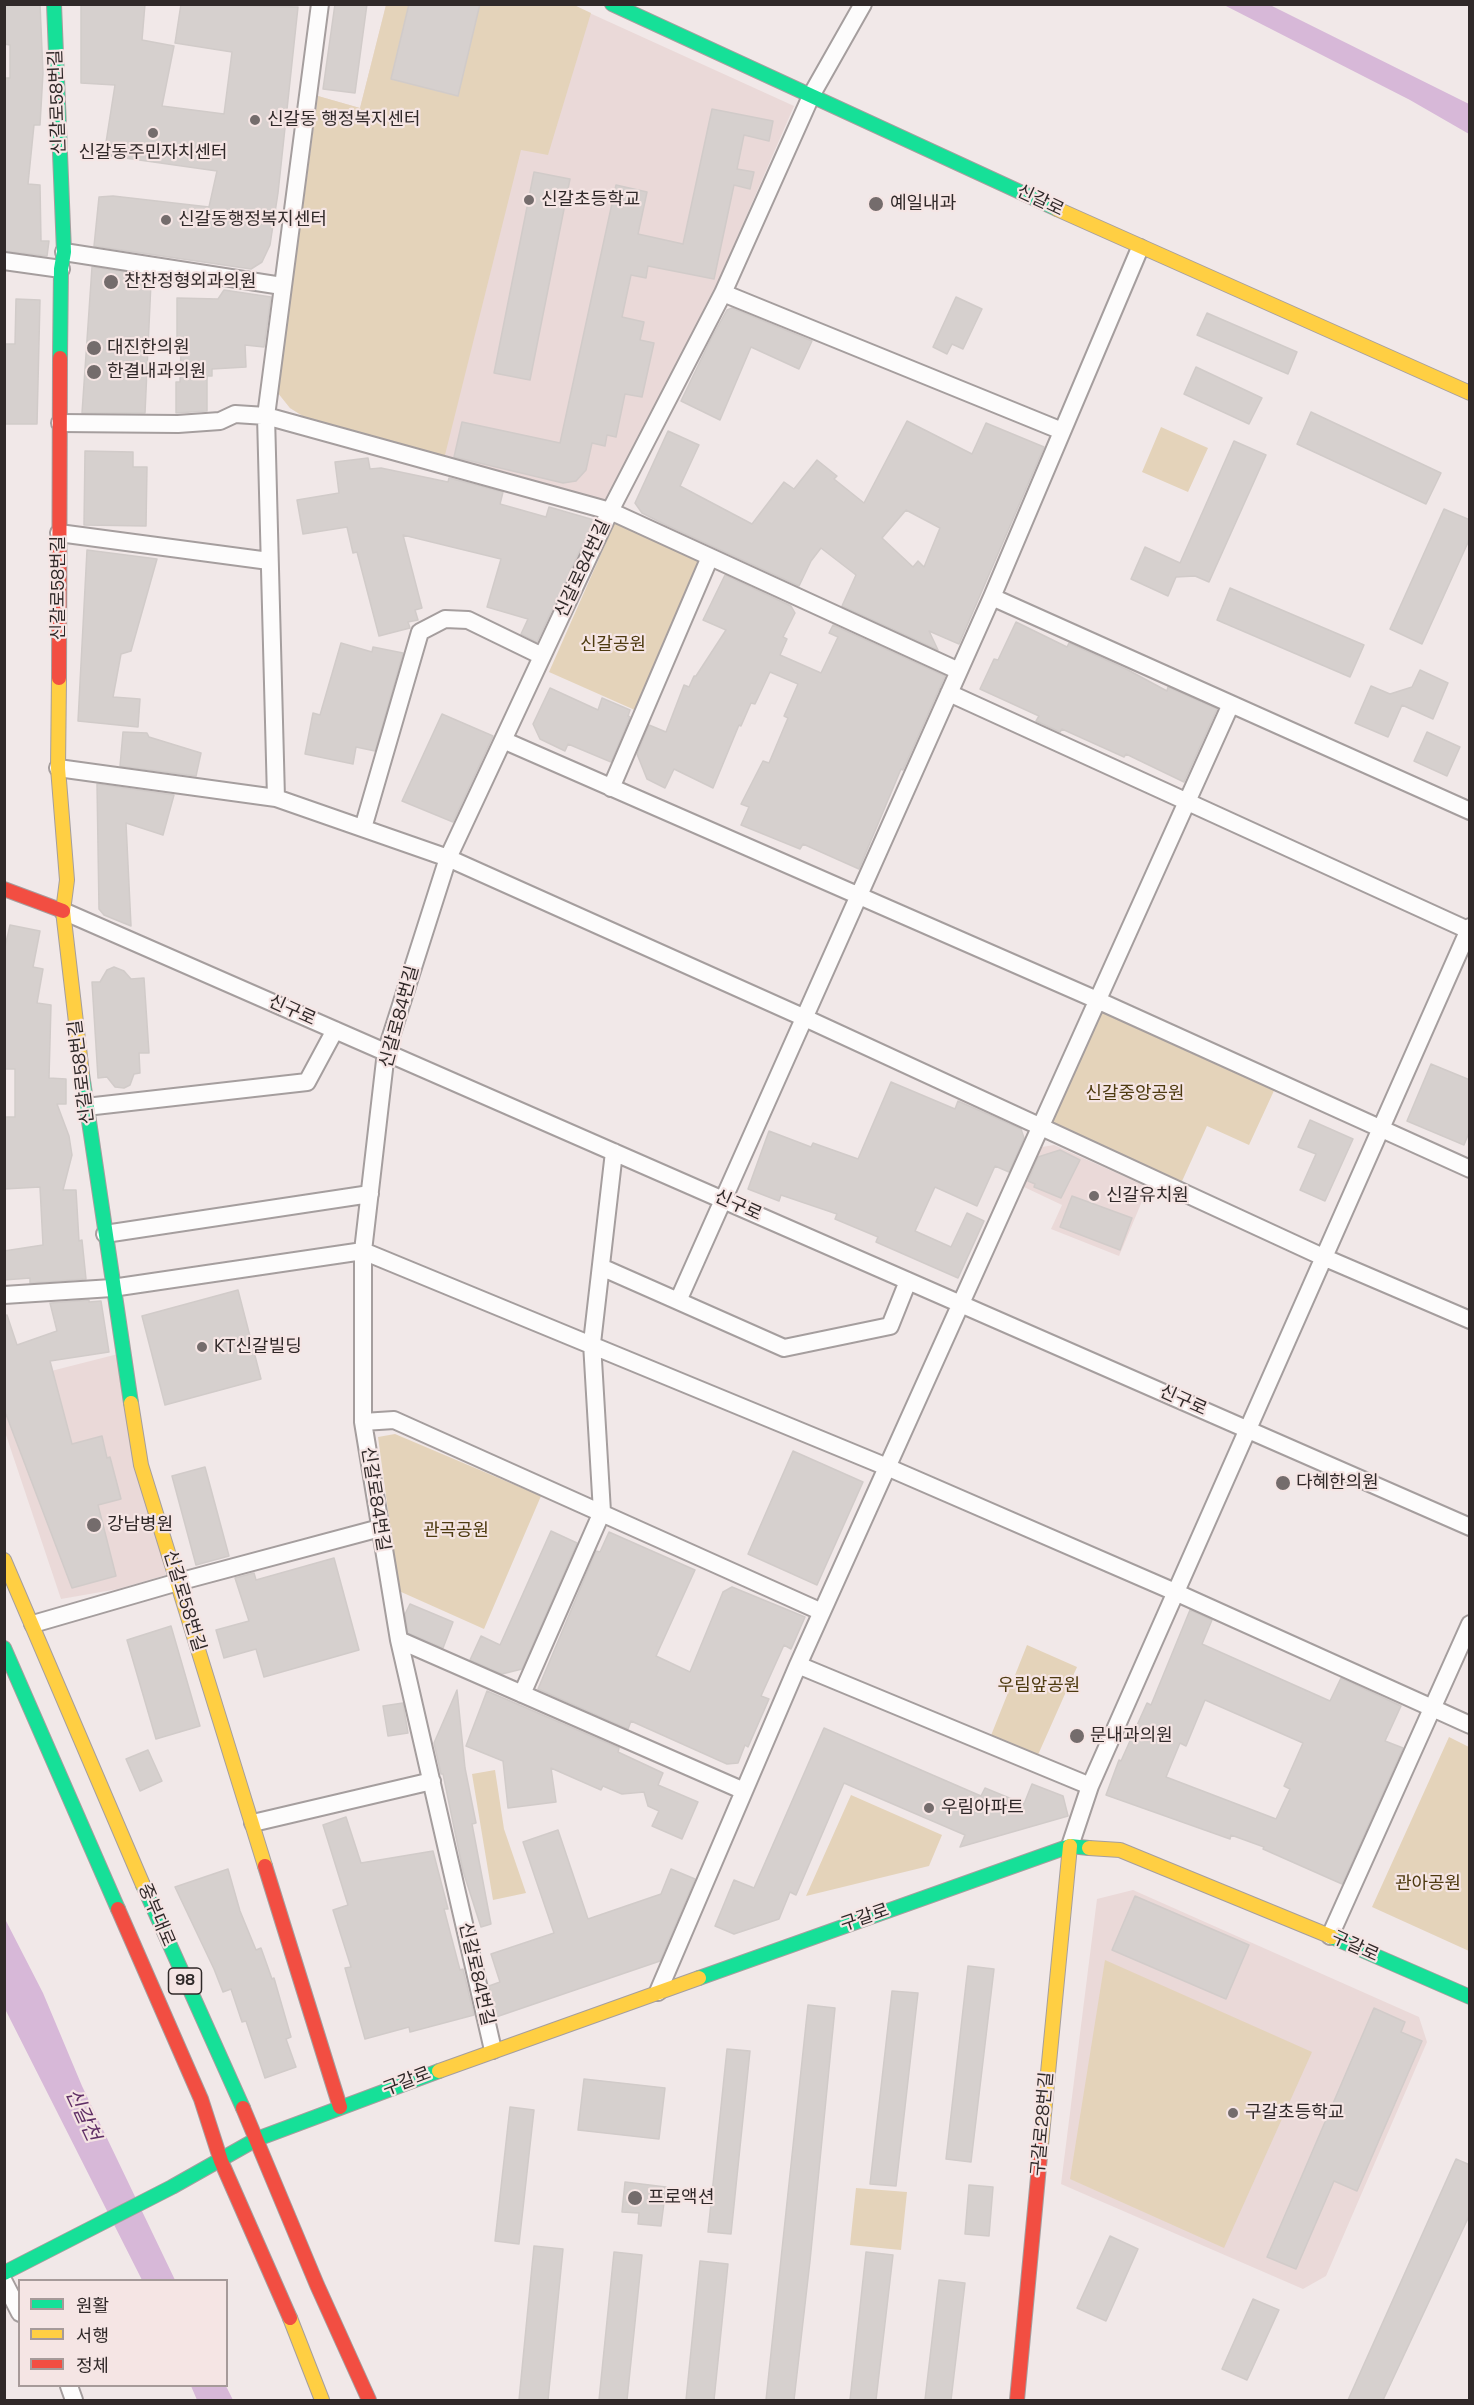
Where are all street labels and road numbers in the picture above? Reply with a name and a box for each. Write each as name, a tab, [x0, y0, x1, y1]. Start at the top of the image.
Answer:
street label: 신갈로58번길	[45, 49, 71, 155]
street label: 신갈로	[1013, 181, 1067, 221]
street label: 신갈로84번길	[551, 517, 615, 621]
street label: 신갈로58번길	[48, 536, 70, 640]
street label: 신갈로84번길	[376, 963, 424, 1071]
street label: 신구로	[265, 991, 319, 1031]
street label: 신갈로58번길	[65, 1019, 99, 1125]
street label: 신구로	[711, 1186, 765, 1226]
street label: 신구로	[1156, 1381, 1210, 1421]
street label: 신갈로84번길	[356, 1445, 394, 1553]
street label: 신갈로58번길	[158, 1548, 210, 1654]
street label: 중부대로	[133, 1880, 179, 1950]
street label: 구갈로	[838, 1900, 892, 1936]
street label: 신갈로84번길	[454, 1920, 498, 2028]
street label: 구갈로	[1328, 1927, 1382, 1967]
road number: 98	[168, 1968, 201, 1994]
street label: 구갈로	[380, 2063, 434, 2101]
street label: 구갈로28번길	[1028, 2071, 1058, 2177]

